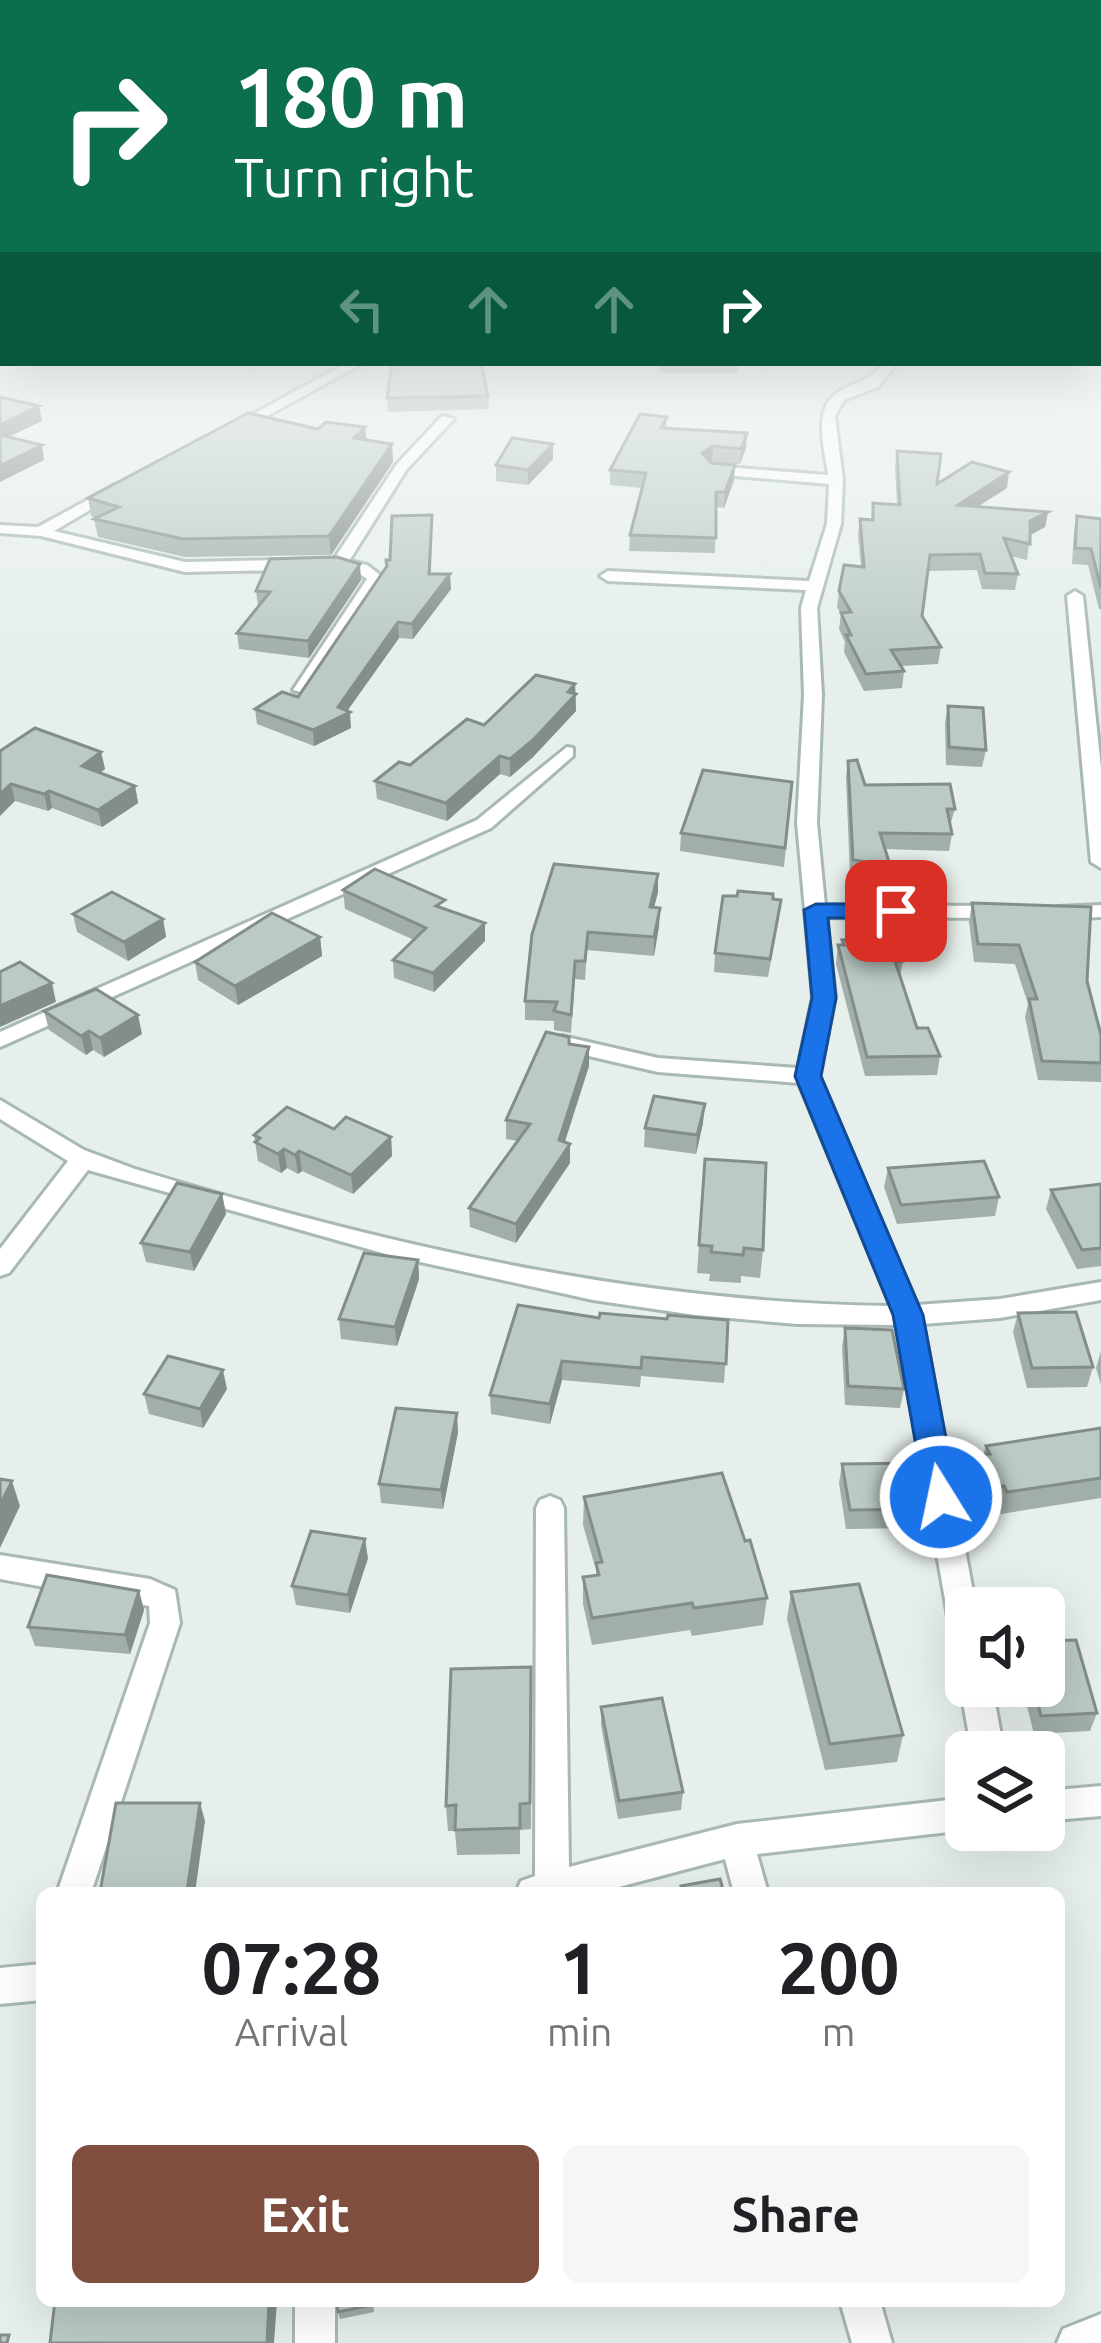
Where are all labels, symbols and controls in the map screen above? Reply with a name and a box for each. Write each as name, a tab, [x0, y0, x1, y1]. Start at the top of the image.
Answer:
icon: right	[36, 48, 192, 204]
text: 180 m	[234, 49, 468, 143]
text: Turn right	[234, 147, 474, 207]
icon: left	[329, 276, 395, 342]
icon: ahead	[455, 276, 521, 342]
icon: ahead	[581, 276, 647, 342]
icon: right	[707, 276, 773, 342]
pin	[845, 860, 947, 962]
icon: arrive	[863, 878, 929, 944]
position arrow	[878, 1434, 1004, 1560]
map controls	[945, 1587, 1065, 1851]
button: sound	[945, 1587, 1065, 1707]
button: layers	[945, 1731, 1065, 1851]
text: 07:28	[201, 1927, 382, 2008]
text: 1	[559, 1927, 600, 2008]
text: 200	[778, 1927, 900, 2008]
text: Arrival	[235, 2010, 348, 2053]
text: min	[547, 2010, 612, 2053]
text: m	[822, 2010, 855, 2053]
button: Exit	[72, 2145, 539, 2283]
button: Share	[563, 2145, 1029, 2283]

